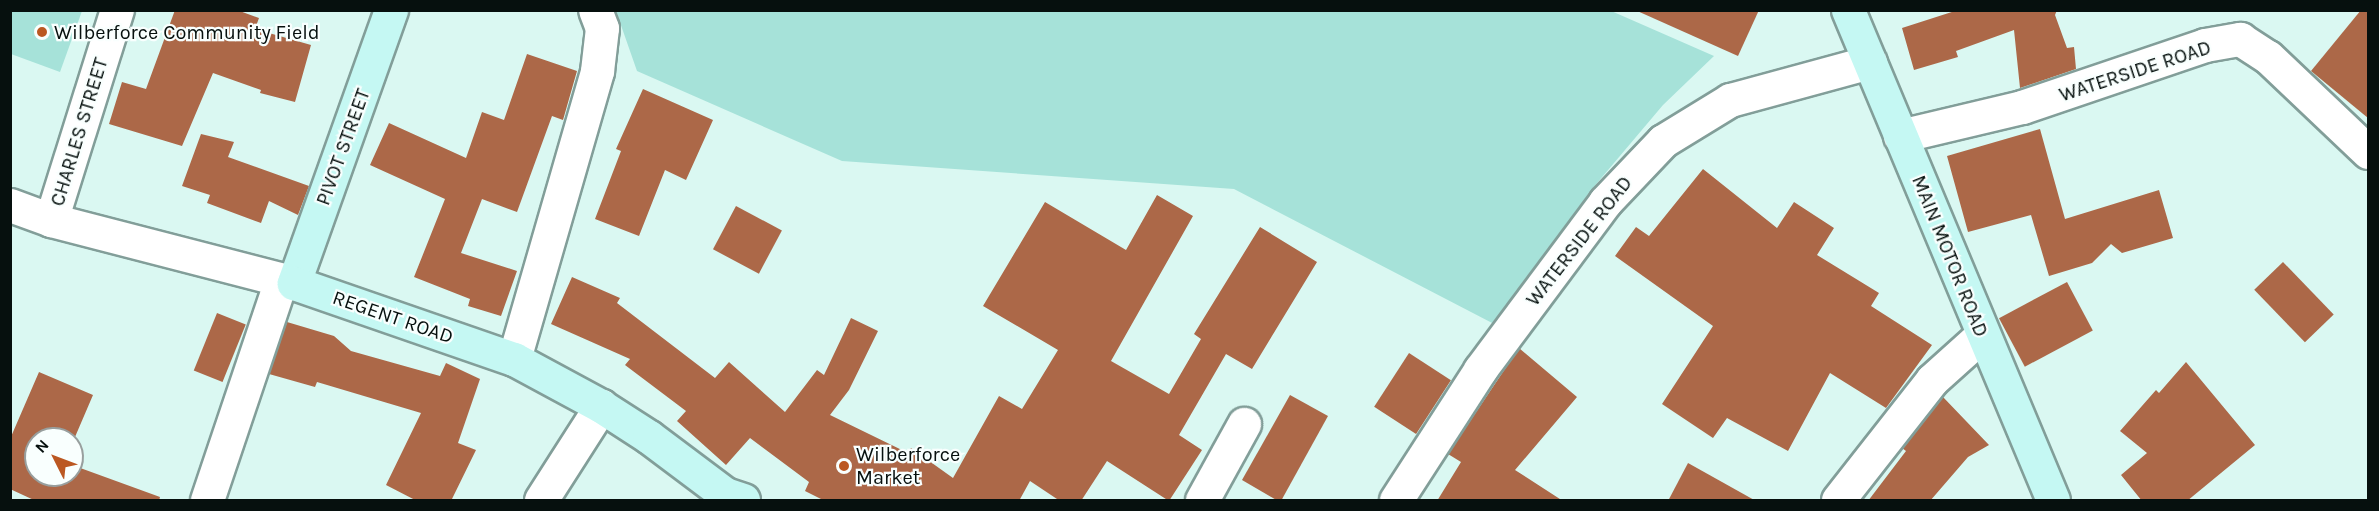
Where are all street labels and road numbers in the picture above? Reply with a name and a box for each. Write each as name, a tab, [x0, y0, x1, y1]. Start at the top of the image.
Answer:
street label: WATERSIDE ROAD	[2056, 35, 2214, 107]
street label: CHARLES STREET	[45, 55, 113, 209]
street label: PIVOT STREET	[311, 85, 375, 209]
street label: WATERSIDE ROAD	[1521, 171, 1637, 311]
street label: MAIN MOTOR ROAD	[1907, 172, 1993, 340]
street label: REGENT ROAD	[330, 285, 456, 349]

